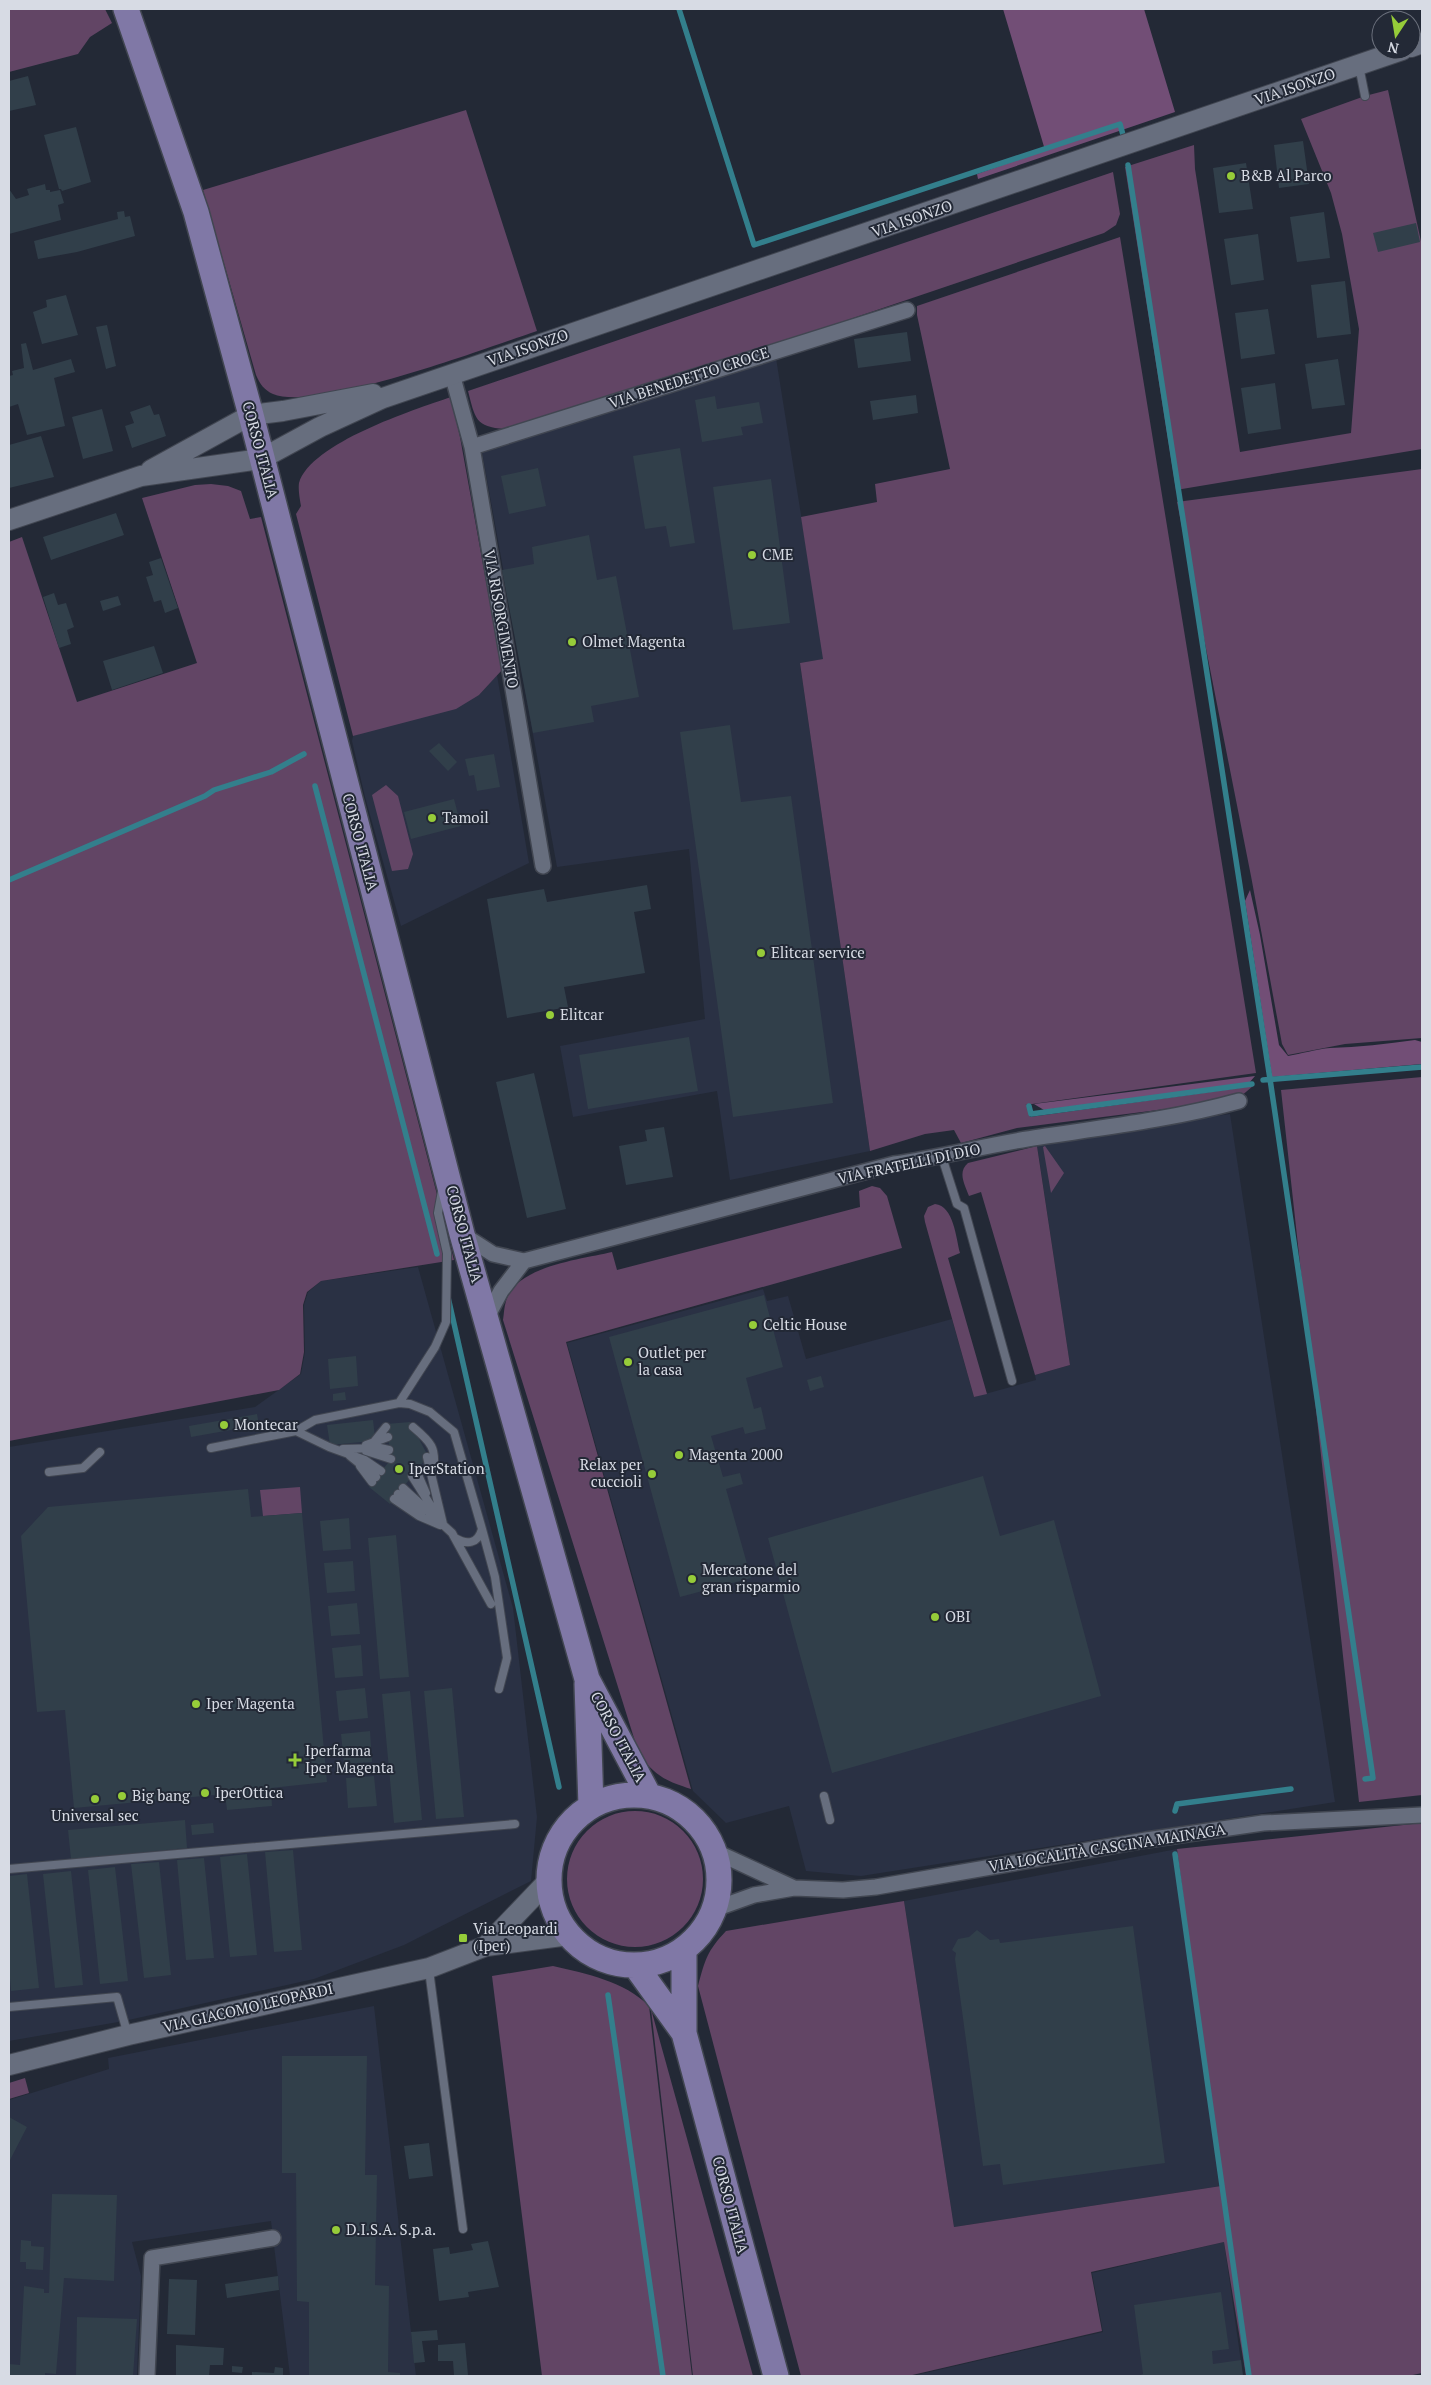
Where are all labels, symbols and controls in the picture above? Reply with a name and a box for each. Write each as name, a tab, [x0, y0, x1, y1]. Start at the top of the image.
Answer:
north arrow	[1371, 10, 1421, 60]
text: N	[1386, 38, 1400, 59]
street label: VIA ISONZO	[1252, 63, 1338, 109]
place label: B&B Al Parco	[1241, 165, 1332, 185]
marker: B&B Al Parco	[1225, 170, 1237, 182]
street label: VIA ISONZO	[869, 195, 955, 241]
street label: VIA ISONZO	[485, 324, 571, 370]
street label: VIA BENEDETTO CROCE	[606, 342, 771, 412]
street label: CORSO ITALIA	[238, 399, 284, 501]
place label: CME	[762, 544, 793, 564]
street label: VIA RISORGIMENTO	[480, 548, 524, 690]
marker: CME	[746, 549, 758, 561]
place label: Olmet Magenta	[582, 631, 686, 651]
marker: Olmet Magenta	[566, 636, 578, 648]
street label: CORSO ITALIA	[338, 791, 384, 893]
place label: Tamoil	[442, 807, 489, 827]
marker: Tamoil	[426, 812, 438, 824]
place label: Elitcar service	[771, 942, 865, 962]
marker: Elitcar service	[755, 947, 767, 959]
place label: Elitcar	[560, 1004, 604, 1024]
marker: Elitcar	[544, 1009, 556, 1021]
street label: VIA FRATELLI DI DIO	[835, 1138, 982, 1188]
street label: CORSO ITALIA	[442, 1183, 488, 1285]
place label: Celtic House	[763, 1314, 847, 1334]
marker: Celtic House	[747, 1319, 759, 1331]
place label: Outlet per la casa	[638, 1342, 707, 1379]
marker: Outlet per la casa	[622, 1356, 634, 1368]
place label: Montecar	[234, 1414, 298, 1434]
marker: Montecar	[218, 1419, 230, 1431]
place label: Magenta 2000	[689, 1444, 783, 1464]
marker: Magenta 2000	[673, 1449, 685, 1461]
place label: Relax per cuccioli	[580, 1454, 642, 1491]
place label: IperStation	[409, 1458, 485, 1478]
marker: IperStation	[393, 1463, 405, 1475]
marker: Relax per cuccioli	[646, 1468, 658, 1480]
place label: Mercatone del gran risparmio	[702, 1559, 800, 1596]
marker: Mercatone del gran risparmio	[686, 1573, 698, 1585]
place label: OBI	[945, 1606, 971, 1626]
marker: OBI	[929, 1611, 941, 1623]
street label: CORSO ITALIA	[587, 1688, 652, 1786]
place label: Iper Magenta	[206, 1693, 295, 1713]
marker: Iper Magenta	[190, 1698, 202, 1710]
place label: Iperfarma Iper Magenta	[305, 1740, 394, 1777]
marker: Iperfarma Iper Magenta	[289, 1754, 301, 1766]
place label: IperOttica	[215, 1782, 284, 1802]
place label: Big bang	[132, 1785, 191, 1805]
marker: IperOttica	[199, 1787, 211, 1799]
marker: Big bang	[116, 1790, 128, 1802]
marker: Universal sec	[89, 1793, 101, 1805]
place label: Universal sec	[51, 1805, 139, 1825]
street label: VIA LOCALITÀ CASCINA MAINAGA	[987, 1818, 1227, 1876]
place label: Via Leopardi (Iper)	[473, 1918, 558, 1955]
marker: Via Leopardi (Iper)	[457, 1932, 469, 1944]
street label: VIA GIACOMO LEOPARDI	[161, 1978, 335, 2036]
street label: CORSO ITALIA	[708, 2154, 754, 2256]
place label: D.I.S.A. S.p.a.	[346, 2219, 436, 2239]
marker: D.I.S.A. S.p.a.	[330, 2224, 342, 2236]

